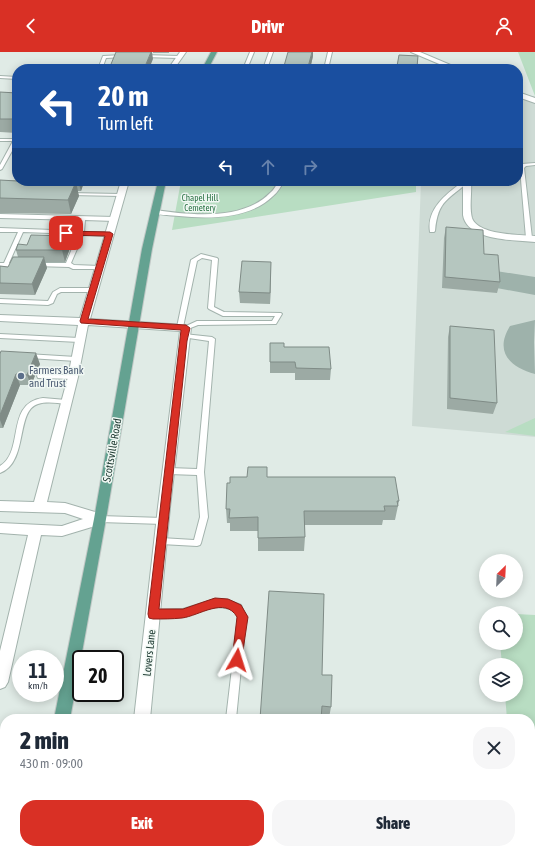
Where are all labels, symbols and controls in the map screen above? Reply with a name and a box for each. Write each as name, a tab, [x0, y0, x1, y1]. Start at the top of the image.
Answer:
icon: back	[20, 15, 42, 37]
icon: person	[493, 15, 515, 37]
text: Drivr	[251, 16, 284, 37]
icon: left	[32, 80, 84, 132]
text: 20 m	[98, 80, 148, 112]
text: Turn left	[98, 113, 153, 134]
icon: left	[215, 156, 237, 178]
icon: ahead	[257, 156, 279, 178]
icon: right	[299, 156, 321, 178]
park label: Chapel Hill Cemetery	[182, 193, 219, 213]
pin	[49, 216, 83, 250]
icon: arrive	[55, 222, 77, 244]
place label: Farmers Bank and Trust	[29, 364, 84, 389]
marker: Farmers Bank and Trust	[16, 371, 26, 381]
street label: Scottsville Road	[101, 417, 123, 483]
north arrow	[479, 554, 523, 598]
map controls	[479, 554, 523, 702]
button: search	[479, 606, 523, 650]
street label: Lovers Lane	[141, 629, 157, 677]
position arrow	[216, 639, 258, 681]
speed limit sign: 20	[72, 650, 124, 702]
button: layers	[479, 658, 523, 702]
text: 11	[29, 659, 47, 682]
text: km/h	[28, 680, 48, 691]
text: 2 min	[20, 727, 69, 754]
button: close	[473, 727, 515, 769]
text: 430 m · 09:00	[20, 756, 83, 771]
button: Exit	[20, 800, 264, 846]
button: Share	[272, 800, 515, 846]

